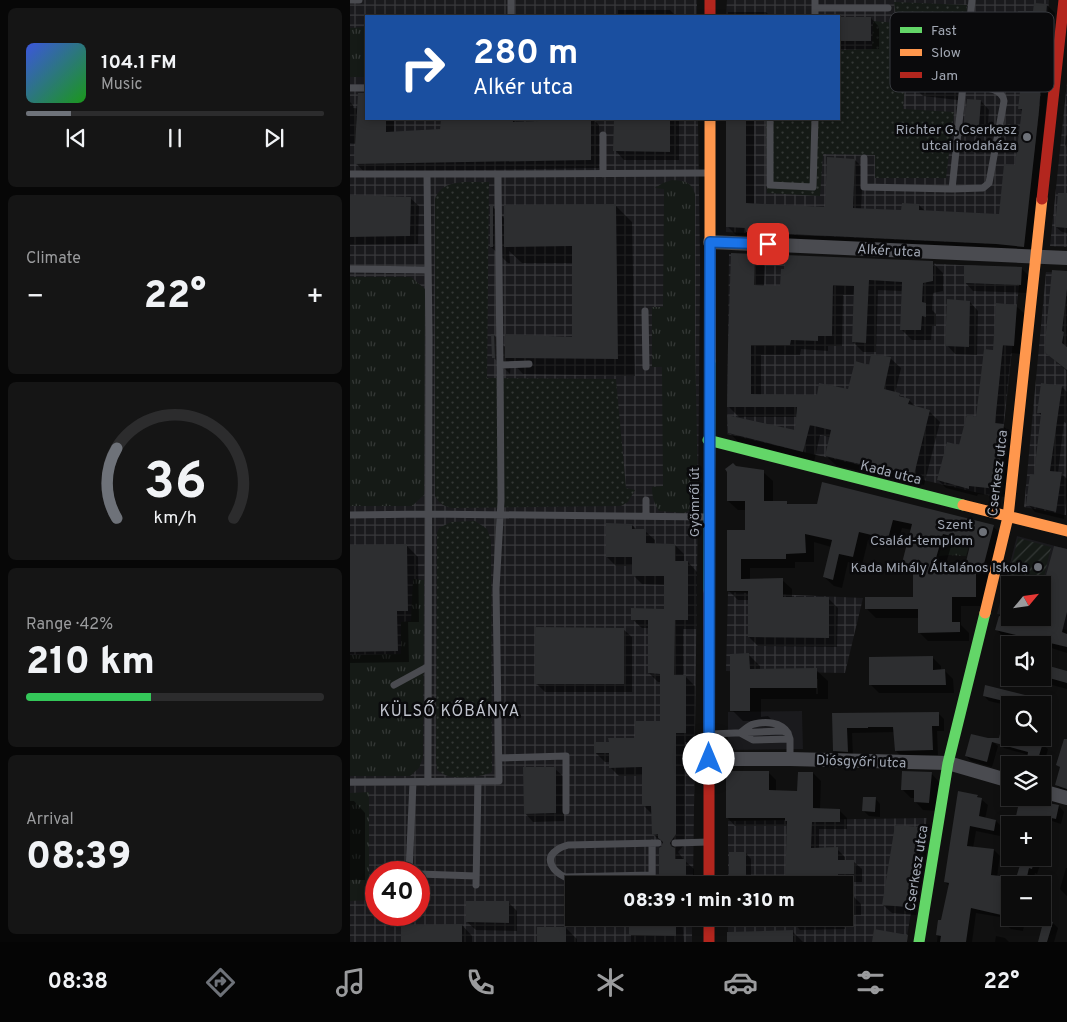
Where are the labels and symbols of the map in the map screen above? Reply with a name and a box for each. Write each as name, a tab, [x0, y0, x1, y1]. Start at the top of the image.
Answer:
legend	[890, 12, 1054, 92]
text: Fast	[931, 23, 957, 40]
text: Slow	[931, 45, 961, 62]
text: Jam	[931, 68, 958, 85]
place label: Richter G. Cserkesz utcai irodaháza	[896, 122, 1017, 155]
marker: Richter G. Cserkesz utcai irodaháza	[1021, 131, 1033, 143]
pin	[747, 223, 789, 265]
street label: Alkér utca	[857, 241, 921, 262]
street label: Cserkesz utca	[985, 429, 1012, 517]
street label: Kada utca	[858, 458, 923, 489]
street label: Gyömrői út	[687, 467, 704, 537]
place label: Szent Család-templom	[870, 517, 973, 550]
marker: Szent Család-templom	[977, 526, 989, 538]
place label: Kada Mihály Általános Iskola	[851, 559, 1028, 577]
marker: Kada Mihály Általános Iskola	[1032, 561, 1044, 573]
north arrow	[1001, 576, 1051, 626]
district label: KÜLSŐ KŐBÁNYA	[380, 700, 520, 722]
position arrow	[682, 732, 734, 784]
street label: Diósgyőri utca	[815, 752, 906, 773]
street label: Cserkesz utca	[902, 824, 933, 912]
speed limit sign: 40	[365, 861, 430, 926]

